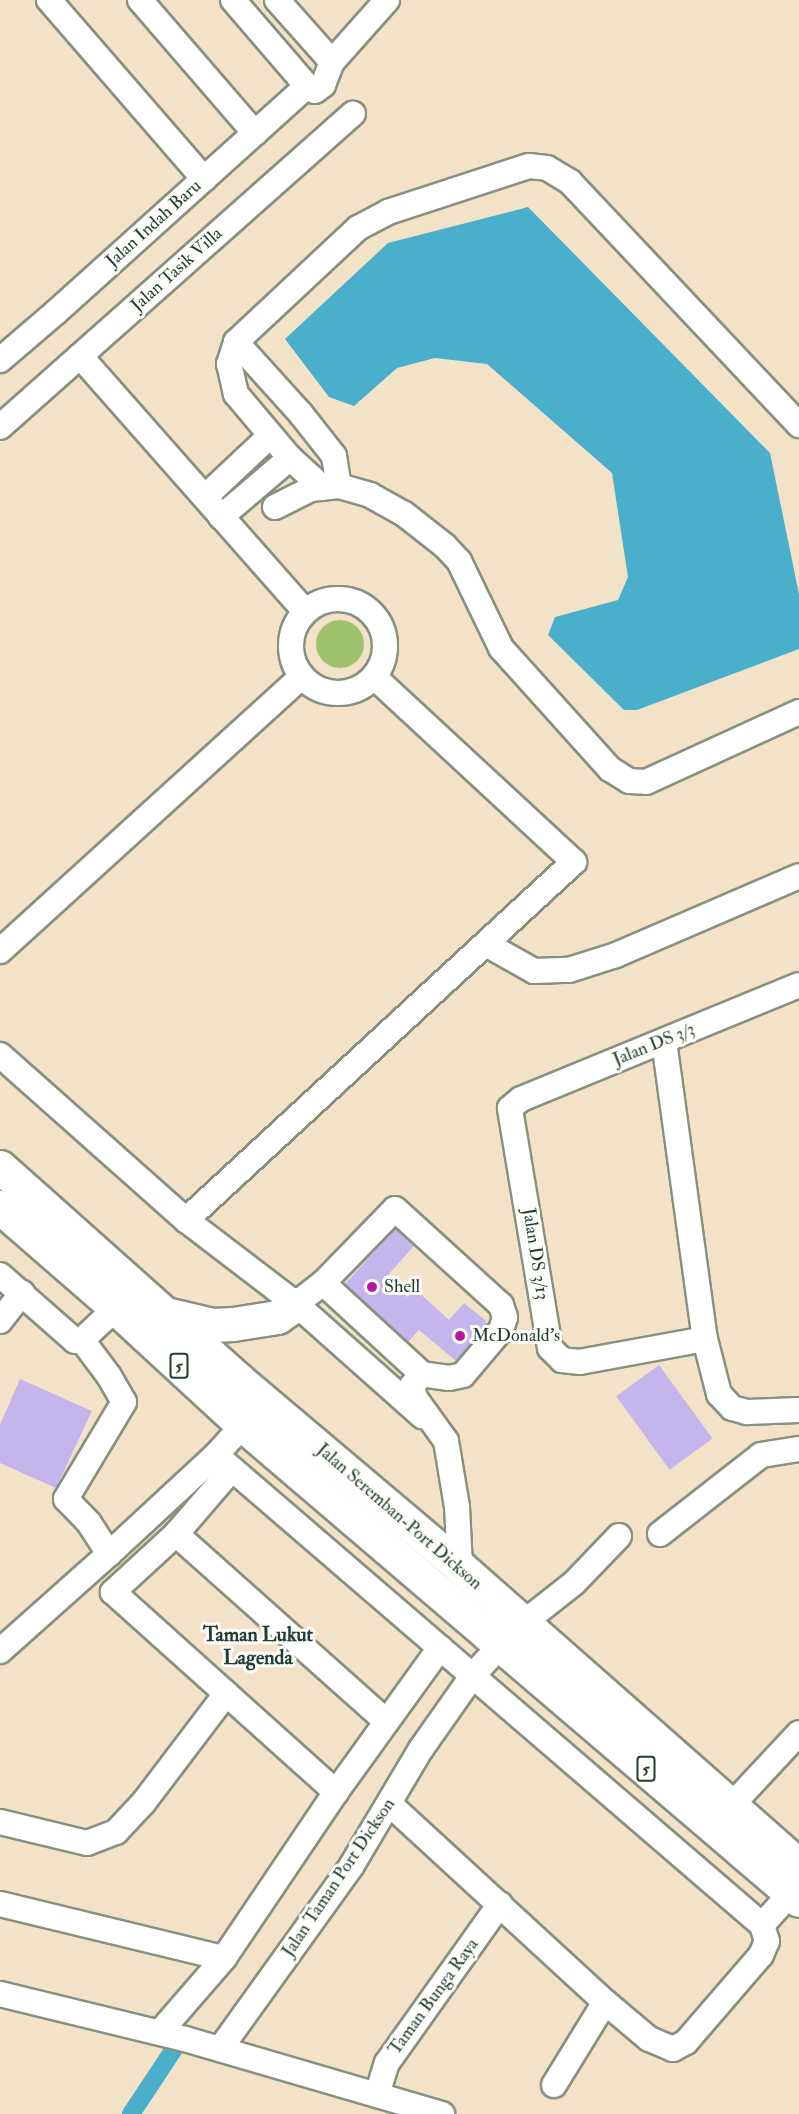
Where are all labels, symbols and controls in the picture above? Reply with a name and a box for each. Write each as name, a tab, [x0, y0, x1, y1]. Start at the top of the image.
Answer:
street label: Jalan Indah Baru	[102, 176, 206, 272]
street label: Jalan Tasik Villa	[127, 223, 227, 317]
street label: Jalan DS 3/3	[610, 1019, 698, 1071]
street label: Jalan DS 3/13	[517, 1207, 553, 1301]
place label: Shell	[384, 1276, 420, 1298]
marker: Shell	[365, 1280, 379, 1294]
place label: McDonald's	[472, 1325, 560, 1347]
marker: McDonald's	[453, 1329, 467, 1343]
road number: 5	[168, 1353, 190, 1379]
street label: Jalan Seremban-Port Dickson	[312, 1439, 486, 1595]
district label: Taman Lukut Lagenda	[203, 1623, 313, 1670]
road number: 5	[636, 1756, 656, 1782]
street label: Jalan Taman Port Dickson	[278, 1795, 400, 1961]
street label: Taman Bunga Raya	[384, 1934, 484, 2060]

